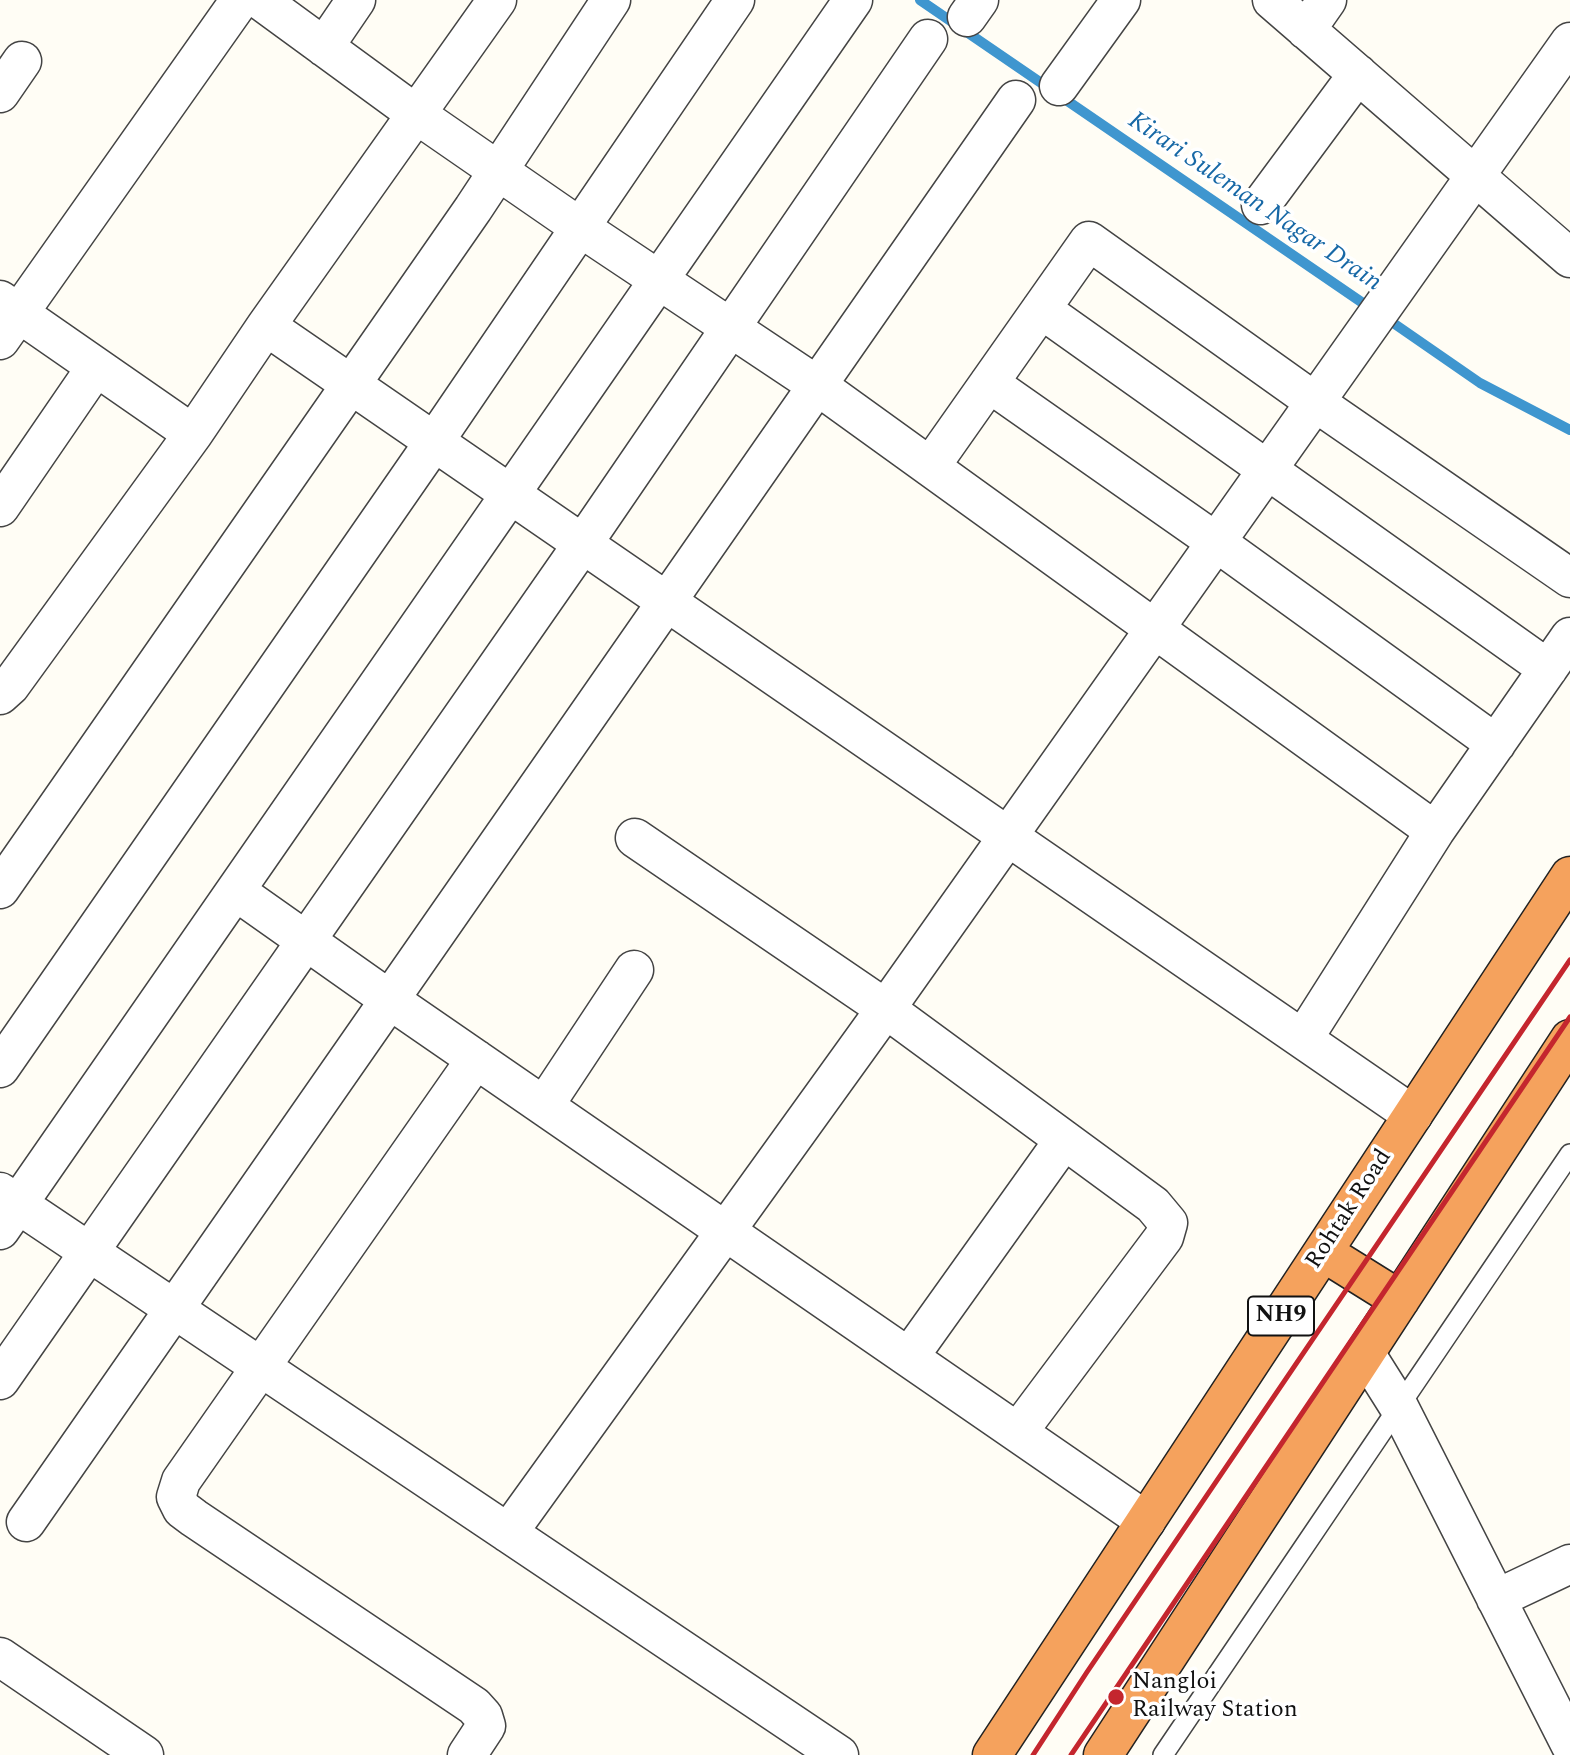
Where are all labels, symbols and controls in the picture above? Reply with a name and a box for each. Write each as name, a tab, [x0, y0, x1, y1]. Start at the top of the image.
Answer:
water label: Kirari Suleman Nagar Drain	[1121, 106, 1387, 300]
street label: Rohtak Road	[1301, 1145, 1399, 1275]
road number: NH9	[1248, 1296, 1314, 1336]
place label: Nangloi Railway Station	[1132, 1669, 1298, 1725]
marker: Nangloi Railway Station	[1106, 1687, 1126, 1707]

